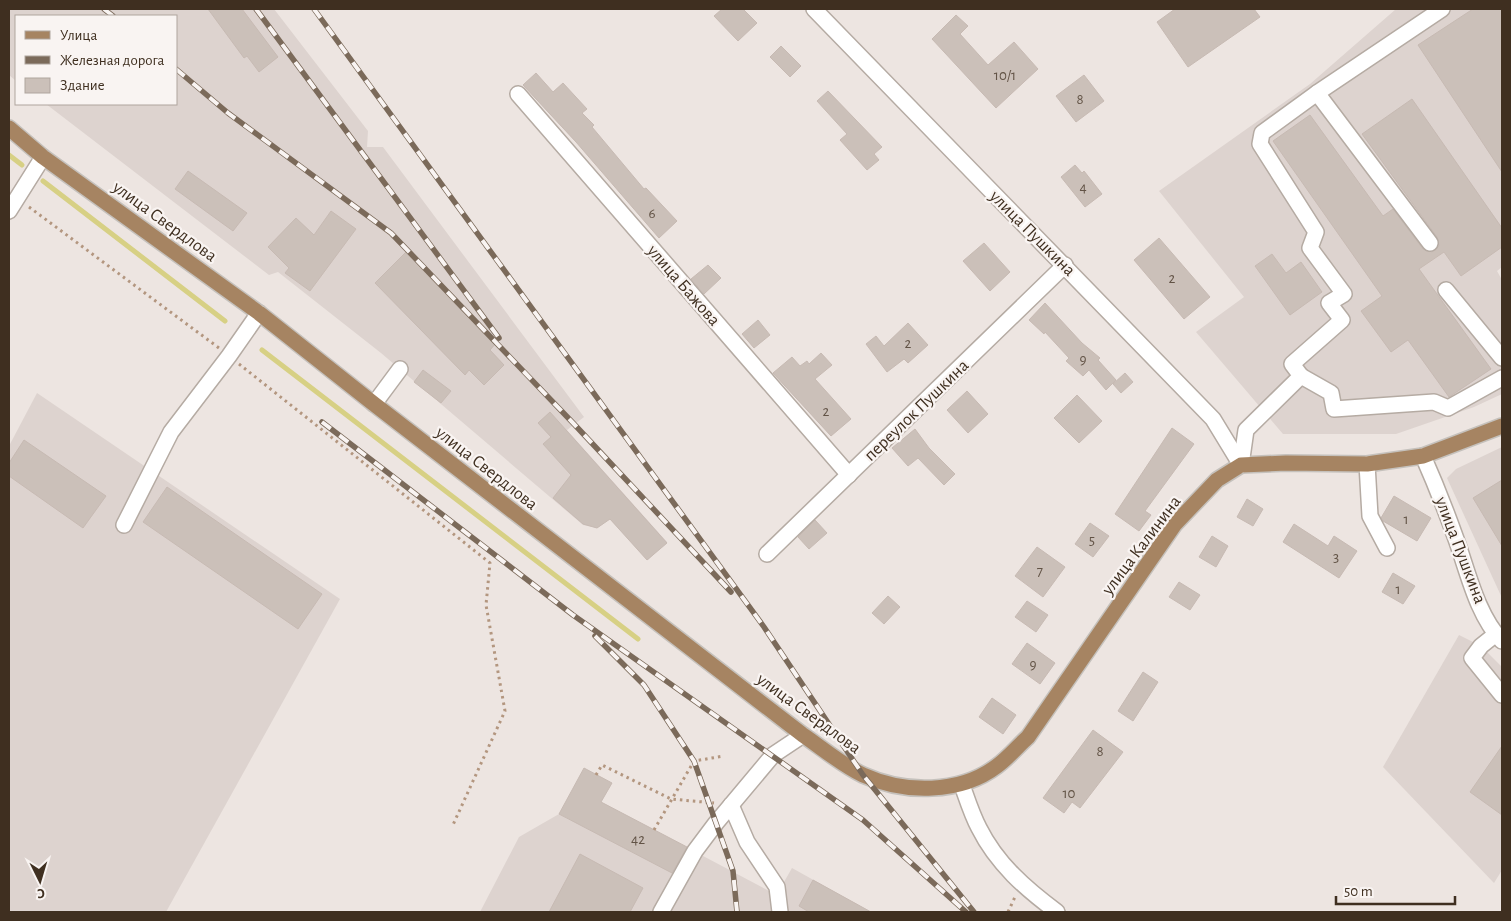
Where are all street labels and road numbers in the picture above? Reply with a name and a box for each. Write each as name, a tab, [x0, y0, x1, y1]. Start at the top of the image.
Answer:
street label: улица Свердлова	[108, 178, 220, 265]
street label: улица Пушкина	[985, 187, 1079, 280]
street label: улица Бажова	[643, 241, 723, 330]
street label: переулок Пушкина	[861, 356, 972, 465]
street label: улица Свердлова	[431, 423, 541, 514]
street label: улица Калинина	[1098, 493, 1185, 599]
street label: улица Пушкина	[1431, 493, 1489, 606]
street label: улица Свердлова	[752, 670, 864, 757]

